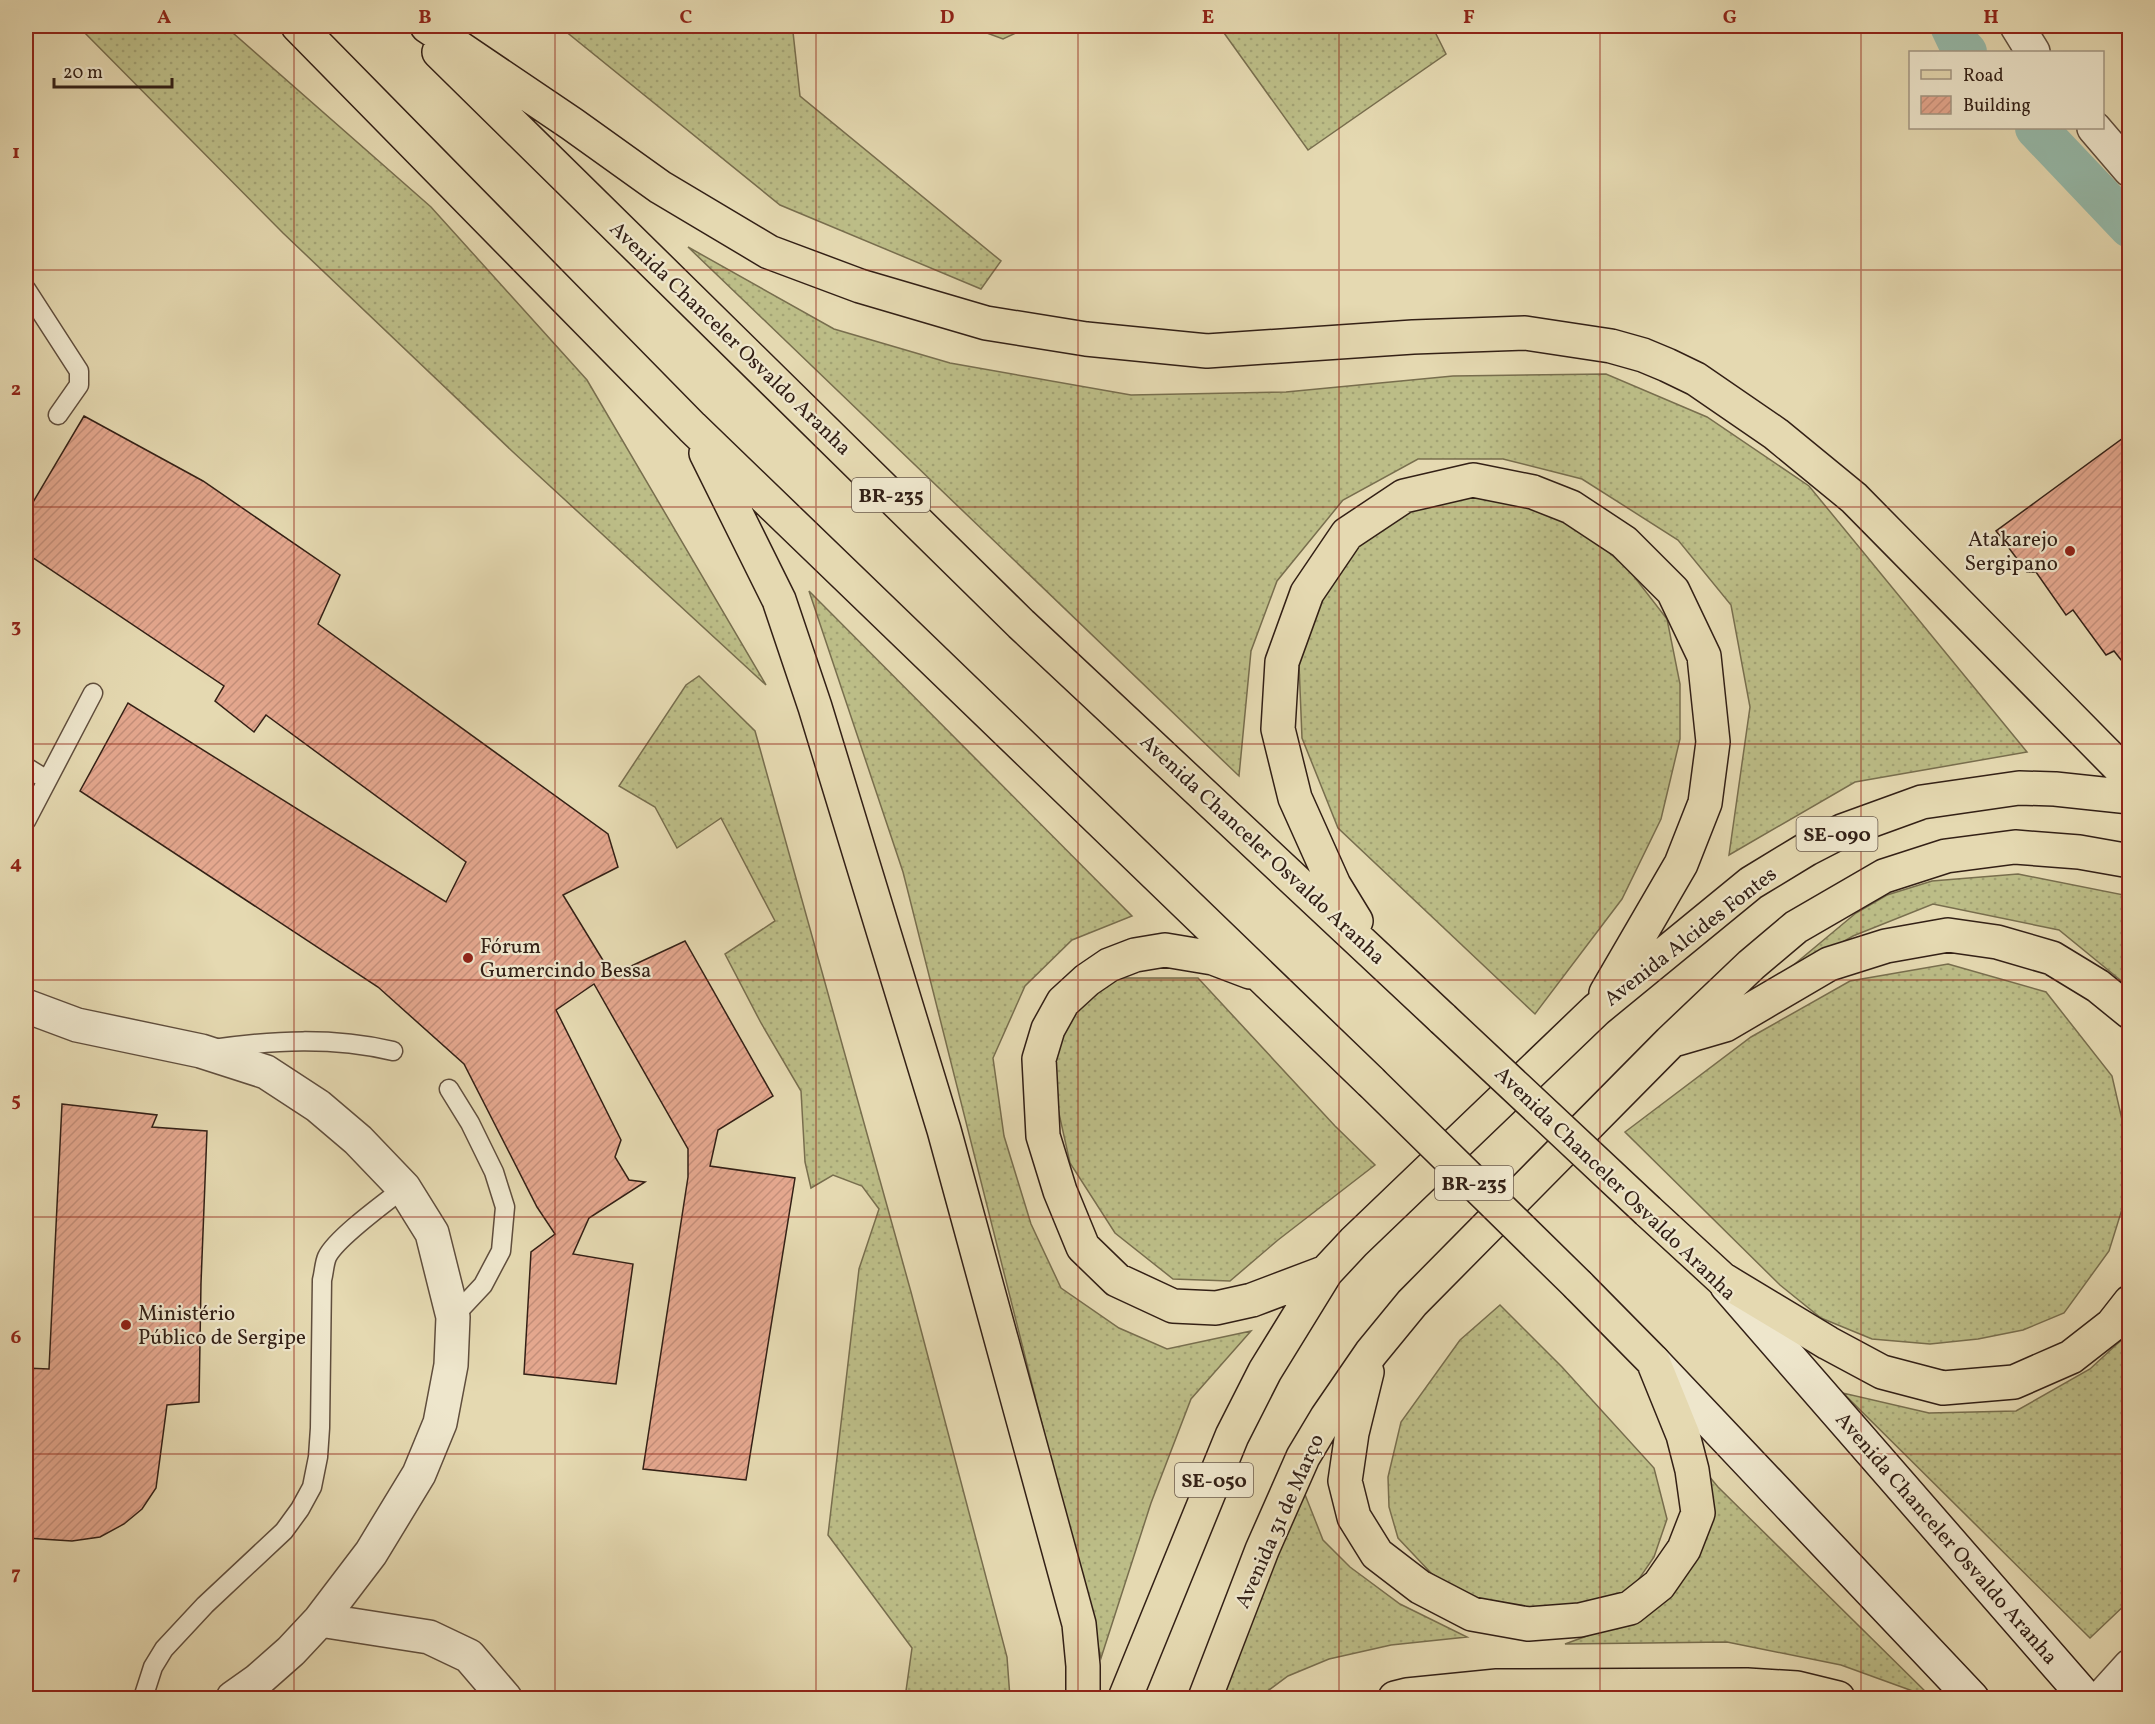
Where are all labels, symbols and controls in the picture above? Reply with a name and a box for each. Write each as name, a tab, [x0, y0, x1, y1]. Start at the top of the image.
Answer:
text: A	[157, 4, 171, 32]
text: B	[418, 4, 432, 32]
text: C	[680, 4, 693, 32]
text: D	[940, 4, 954, 32]
text: E	[1202, 4, 1214, 32]
text: F	[1463, 4, 1475, 32]
text: G	[1723, 4, 1737, 32]
text: H	[1983, 4, 1999, 32]
scale bar	[54, 51, 172, 89]
legend	[1909, 51, 2104, 129]
text: 20 m	[63, 61, 103, 86]
text: Road	[1963, 64, 2004, 89]
text: Building	[1963, 94, 2031, 119]
text: 1	[12, 139, 20, 167]
street label: Avenida Chanceler Osvaldo Aranha	[603, 215, 857, 463]
text: 2	[11, 376, 21, 404]
road number: BR-235	[852, 478, 930, 512]
place label: Atakarejo Sergipano	[1964, 526, 2058, 579]
marker: Atakarejo Sergipano	[2063, 544, 2077, 558]
text: 3	[11, 613, 21, 641]
street label: Avenida Chanceler Osvaldo Aranha	[1133, 728, 1391, 972]
road number: SE-090	[1796, 817, 1878, 851]
text: 4	[10, 850, 22, 878]
street label: Avenida Alcides Fontes	[1598, 860, 1783, 1014]
place label: Fórum Gumercindo Bessa	[480, 933, 651, 986]
marker: Fórum Gumercindo Bessa	[461, 951, 475, 965]
street label: Avenida Chanceler Osvaldo Aranha	[1488, 1060, 1742, 1308]
text: 5	[11, 1087, 21, 1115]
road number: BR-235	[1435, 1166, 1513, 1200]
place label: Ministério Público de Sergipe	[138, 1300, 306, 1353]
marker: Ministério Público de Sergipe	[119, 1318, 133, 1332]
text: 6	[11, 1324, 22, 1352]
street label: Avenida Chanceler Osvaldo Aranha	[1828, 1406, 2064, 1672]
street label: Avenida 31 de Março	[1229, 1430, 1332, 1613]
road number: SE-050	[1175, 1463, 1253, 1497]
text: 7	[11, 1560, 21, 1588]

